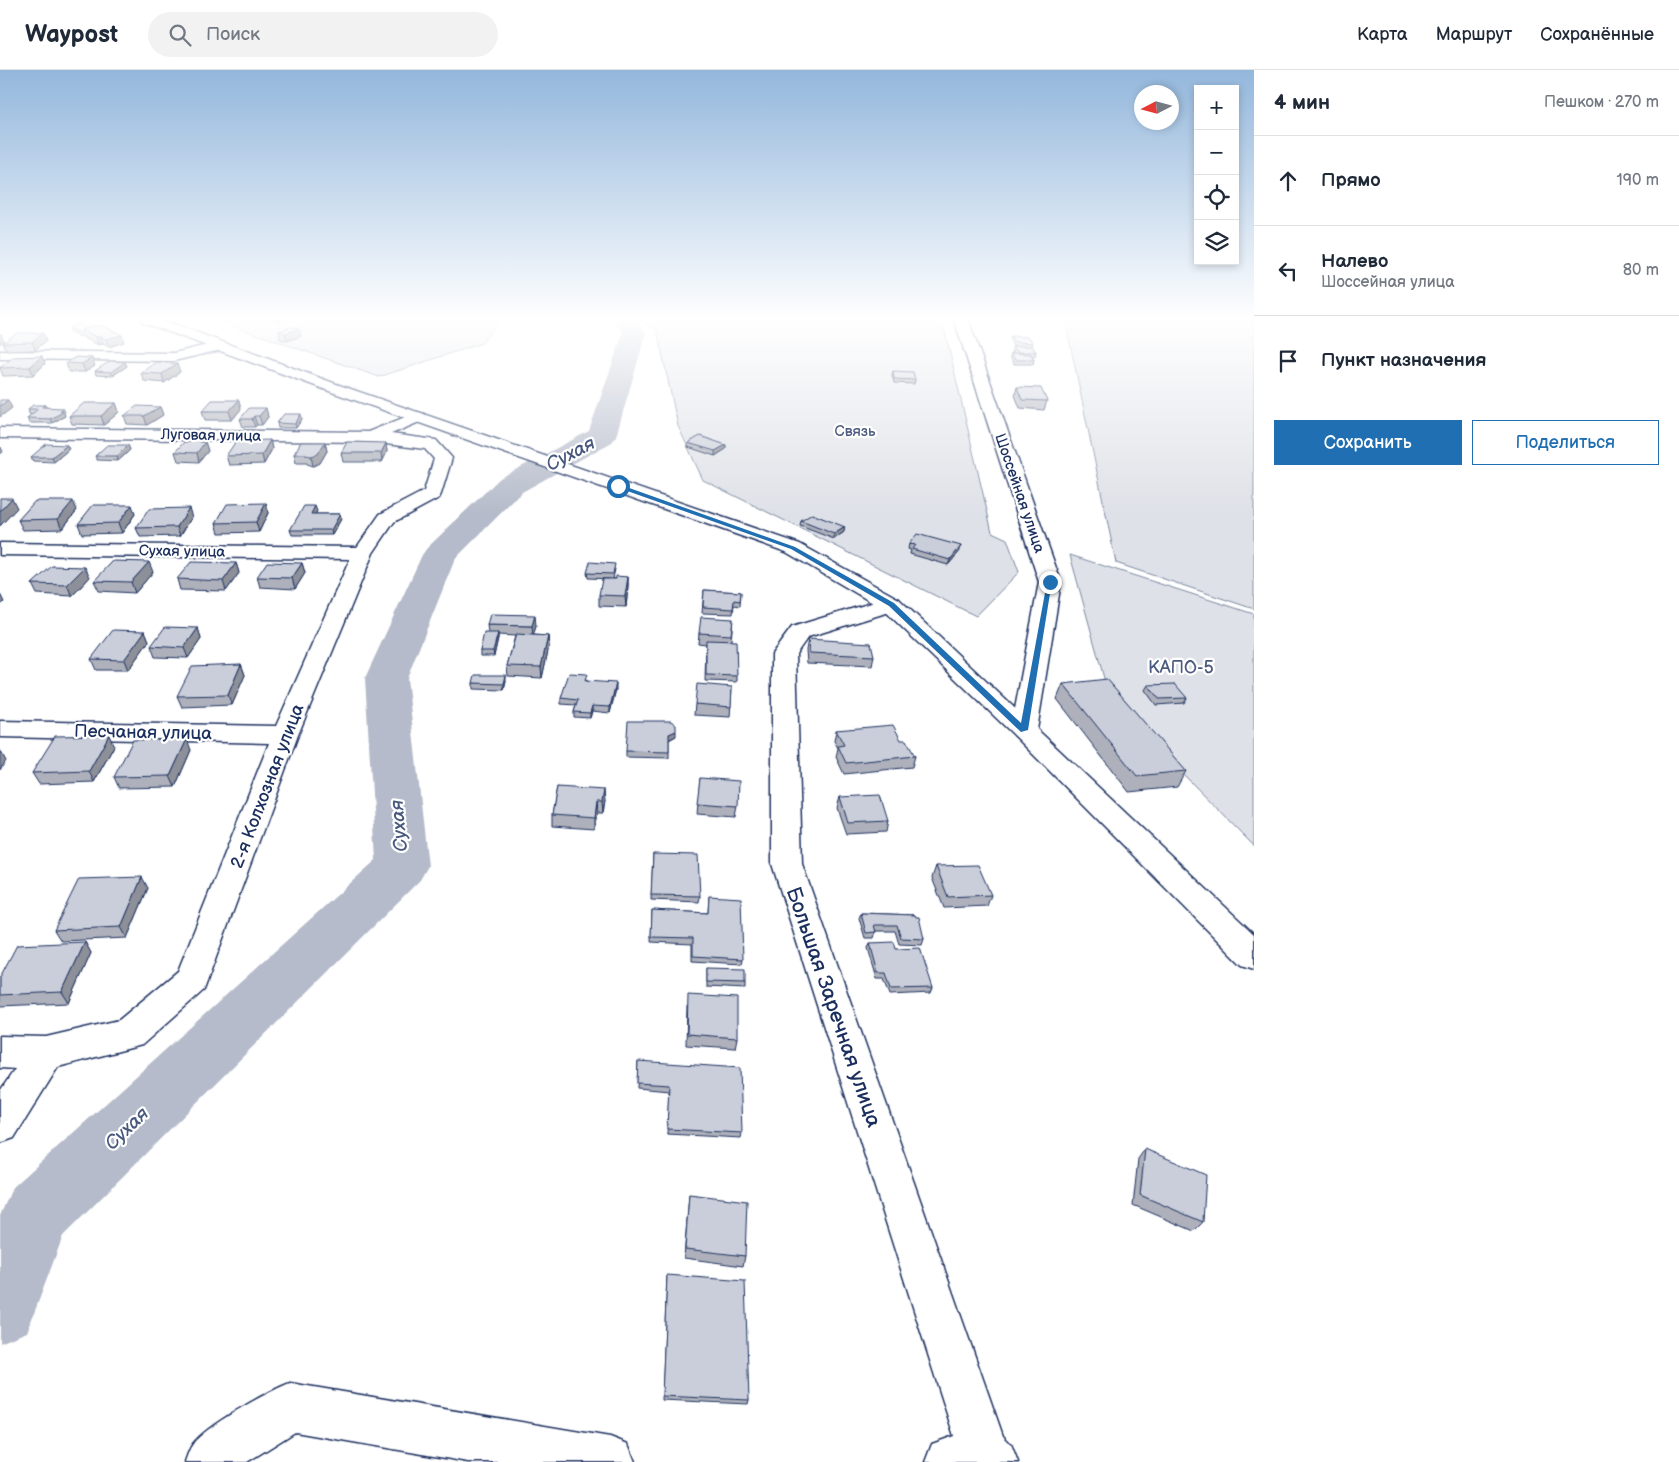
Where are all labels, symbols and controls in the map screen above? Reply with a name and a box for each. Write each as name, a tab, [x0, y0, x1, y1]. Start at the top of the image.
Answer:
search box	[148, 12, 498, 57]
text: Waypost	[25, 20, 118, 49]
icon: search	[166, 21, 194, 49]
text: Поиск	[206, 23, 260, 46]
text: Карта	[1357, 24, 1408, 45]
text: Маршрут	[1436, 24, 1512, 45]
text: Сохранённые	[1540, 24, 1654, 45]
north arrow	[1134, 85, 1179, 130]
map controls	[1194, 85, 1239, 265]
button: +	[1194, 85, 1239, 130]
text: 4 мин	[1274, 90, 1330, 115]
text: Пешком · 270 m	[1544, 93, 1659, 112]
button: −	[1194, 130, 1239, 175]
icon: ahead	[1274, 167, 1302, 195]
text: Прямо	[1321, 169, 1381, 192]
text: 190 m	[1617, 171, 1659, 190]
button: locate	[1194, 175, 1239, 220]
button: layers	[1194, 220, 1239, 265]
text: Налево	[1321, 250, 1388, 273]
icon: left	[1274, 257, 1302, 285]
text: 80 m	[1623, 261, 1659, 280]
text: Шоссейная улица	[1321, 273, 1455, 292]
icon: arrive	[1274, 347, 1302, 375]
text: Пункт назначения	[1321, 349, 1486, 372]
button: Сохранить	[1274, 420, 1462, 465]
button: Поделиться	[1472, 420, 1659, 465]
park label: Связь	[835, 422, 876, 441]
street label: Луговая улица	[160, 425, 261, 446]
street label: Шоссейная улица	[990, 431, 1049, 556]
water label: Сухая	[542, 432, 599, 477]
route start	[607, 475, 630, 498]
street label: Сухая улица	[139, 541, 226, 562]
route end	[1039, 571, 1062, 594]
park label: КАПО-5	[1148, 657, 1214, 678]
street label: 2-я Колхозная улица	[226, 701, 309, 871]
street label: Песчаная улица	[74, 721, 212, 744]
water label: Сухая	[386, 799, 413, 853]
street label: Большая Заречная улица	[781, 884, 887, 1131]
water label: Сухая	[100, 1102, 154, 1155]

